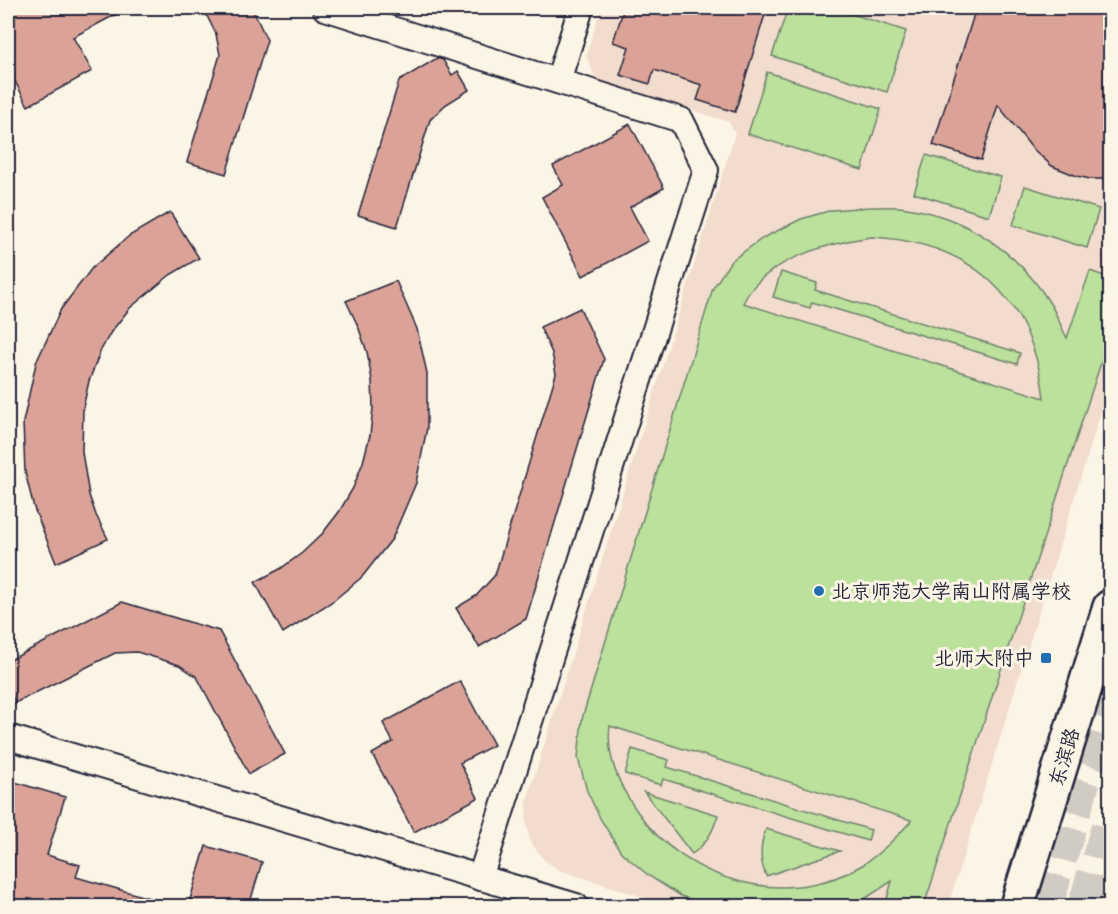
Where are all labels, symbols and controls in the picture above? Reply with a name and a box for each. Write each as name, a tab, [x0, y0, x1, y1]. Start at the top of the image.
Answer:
place label: 北京师范大学南山附属学校	[831, 580, 1071, 603]
marker: 北京师范大学南山附属学校	[812, 584, 826, 598]
place label: 北师大附中	[934, 647, 1034, 670]
marker: 北师大附中	[1039, 651, 1053, 665]
street label: 东滨路	[1045, 724, 1085, 789]

